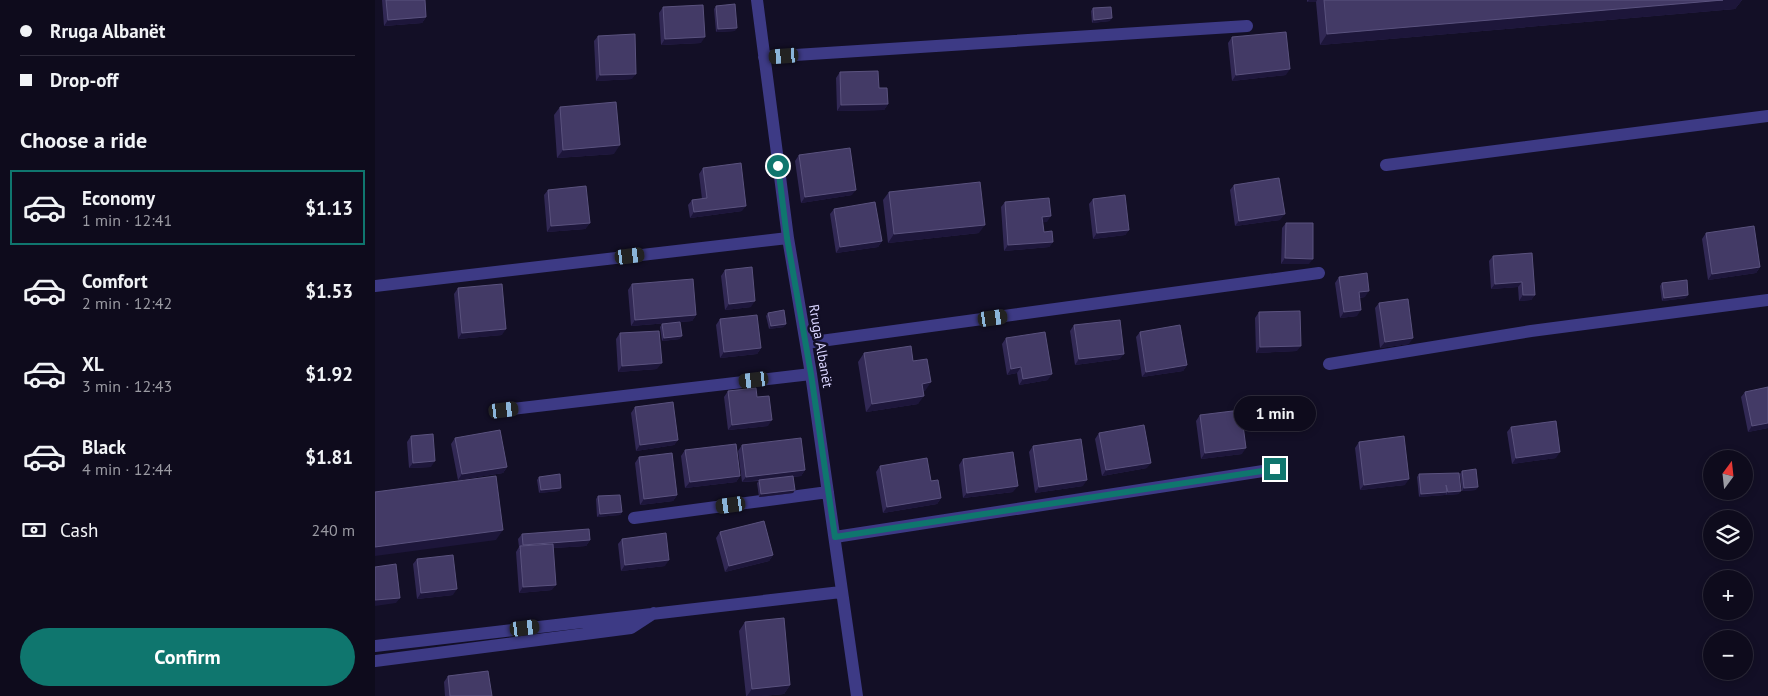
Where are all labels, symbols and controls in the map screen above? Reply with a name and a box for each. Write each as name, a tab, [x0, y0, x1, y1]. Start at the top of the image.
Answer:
text: Rruga Albanët	[50, 19, 165, 43]
car	[768, 47, 799, 65]
text: Drop-off	[50, 68, 118, 92]
text: Choose a ride	[20, 126, 147, 154]
route start	[767, 155, 789, 177]
icon: car	[22, 185, 67, 230]
text: Economy	[82, 186, 155, 210]
text: $1.13	[305, 196, 353, 220]
text: 1 min · 12:41	[82, 210, 172, 230]
car	[614, 247, 645, 265]
icon: car	[22, 268, 67, 313]
text: Comfort	[82, 269, 148, 293]
text: $1.53	[305, 279, 353, 303]
text: 2 min · 12:42	[82, 293, 172, 313]
street label: Rruga Albanët	[805, 303, 837, 389]
car	[977, 308, 1008, 328]
icon: car	[22, 351, 67, 396]
text: XL	[82, 352, 104, 376]
text: $1.92	[305, 362, 353, 386]
car	[738, 371, 769, 389]
text: 3 min · 12:43	[82, 376, 172, 396]
callout: 1 min	[1234, 396, 1316, 432]
car	[488, 401, 519, 419]
text: 1 min	[1255, 403, 1295, 423]
icon: car	[22, 434, 67, 479]
text: Black	[82, 435, 126, 459]
text: $1.81	[305, 445, 353, 469]
north arrow	[1703, 450, 1753, 500]
map controls	[1703, 450, 1753, 680]
route end	[1264, 458, 1286, 480]
text: 4 min · 12:44	[82, 459, 172, 479]
car	[715, 495, 746, 515]
button: layers	[1703, 510, 1753, 560]
icon: cash	[20, 516, 48, 544]
text: Cash	[60, 518, 98, 542]
text: 240 m	[312, 520, 355, 540]
button: +	[1703, 570, 1753, 620]
car	[509, 619, 540, 637]
button: Confirm	[20, 628, 355, 686]
button: −	[1703, 630, 1753, 680]

